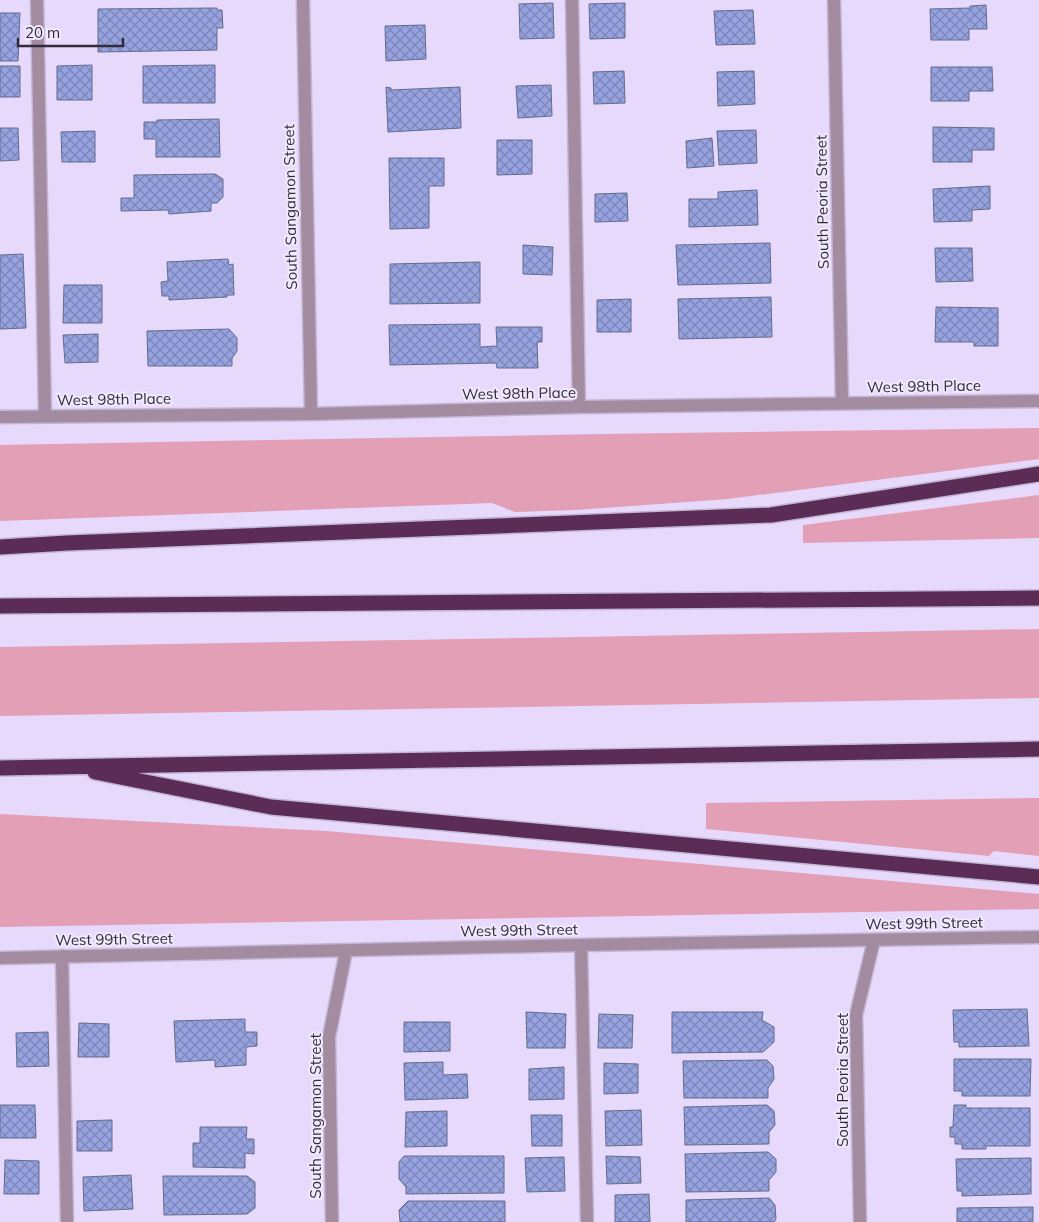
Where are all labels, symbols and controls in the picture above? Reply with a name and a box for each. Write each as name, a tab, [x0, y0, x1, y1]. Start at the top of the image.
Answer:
scale bar	[18, 15, 122, 47]
text: 20 m	[25, 23, 60, 42]
street label: South Sangamon Street	[279, 124, 301, 290]
street label: South Peoria Street	[811, 135, 833, 269]
street label: West 98th Place	[867, 376, 981, 396]
street label: West 98th Place	[462, 383, 576, 403]
street label: West 98th Place	[57, 389, 171, 409]
street label: West 99th Street	[865, 912, 983, 934]
street label: West 99th Street	[460, 919, 578, 941]
street label: West 99th Street	[55, 928, 173, 950]
street label: South Peoria Street	[833, 1013, 852, 1147]
street label: South Sangamon Street	[306, 1033, 325, 1199]

